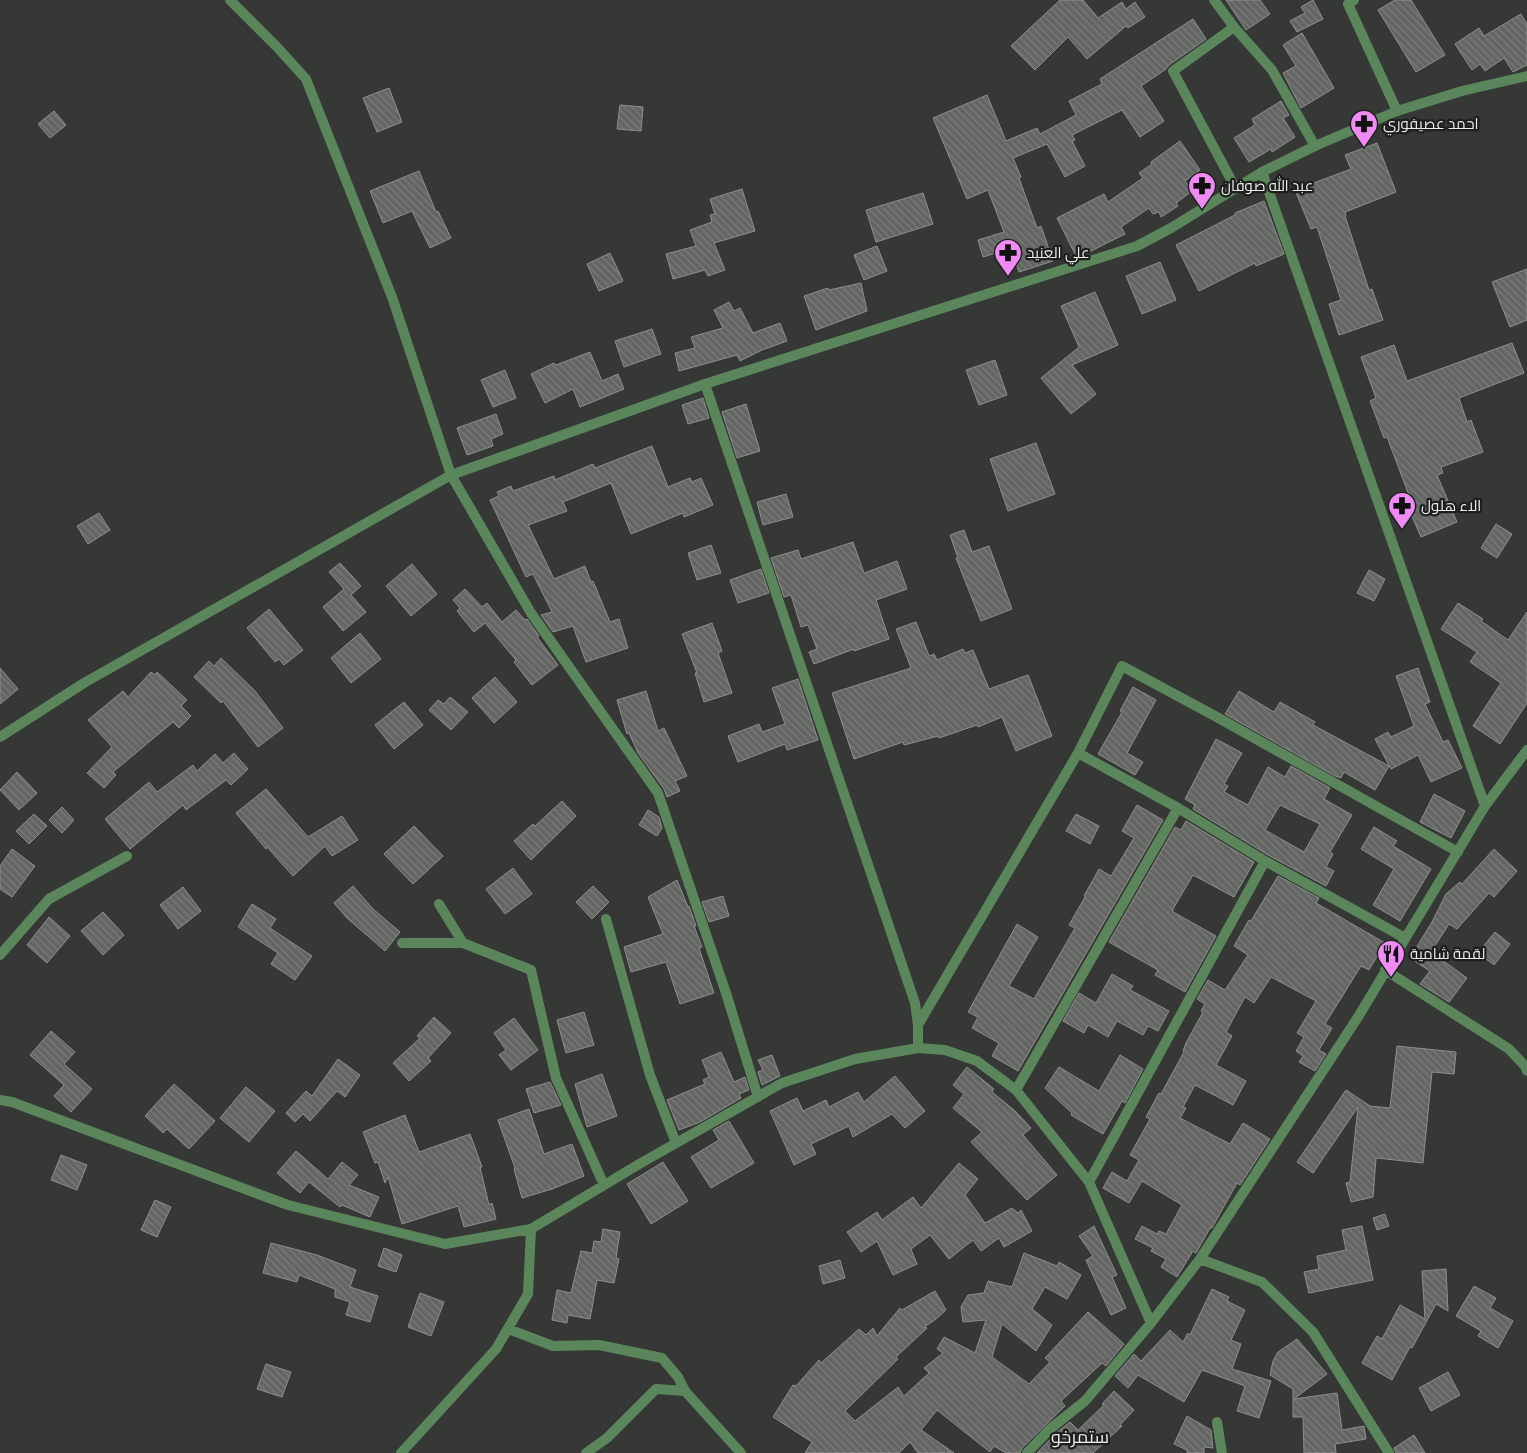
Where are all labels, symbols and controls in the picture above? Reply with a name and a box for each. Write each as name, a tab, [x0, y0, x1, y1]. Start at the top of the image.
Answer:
pharmacy icon: احمد عصيفوري	[1349, 109, 1379, 148]
place label: احمد عصيفوري	[1383, 114, 1479, 136]
pharmacy icon: عبد الله صوفان	[1187, 171, 1217, 210]
place label: عبد الله صوفان	[1221, 176, 1313, 196]
pharmacy icon: علي العنيد	[993, 238, 1023, 277]
place label: علي العنيد	[1027, 243, 1090, 265]
pharmacy icon: الاء هلول	[1387, 491, 1417, 530]
place label: الاء هلول	[1421, 496, 1481, 515]
restaurant icon: لقمة شامية	[1376, 939, 1406, 978]
place label: لقمة شامية	[1410, 944, 1485, 962]
district label: ستمرخو	[1051, 1425, 1109, 1448]

